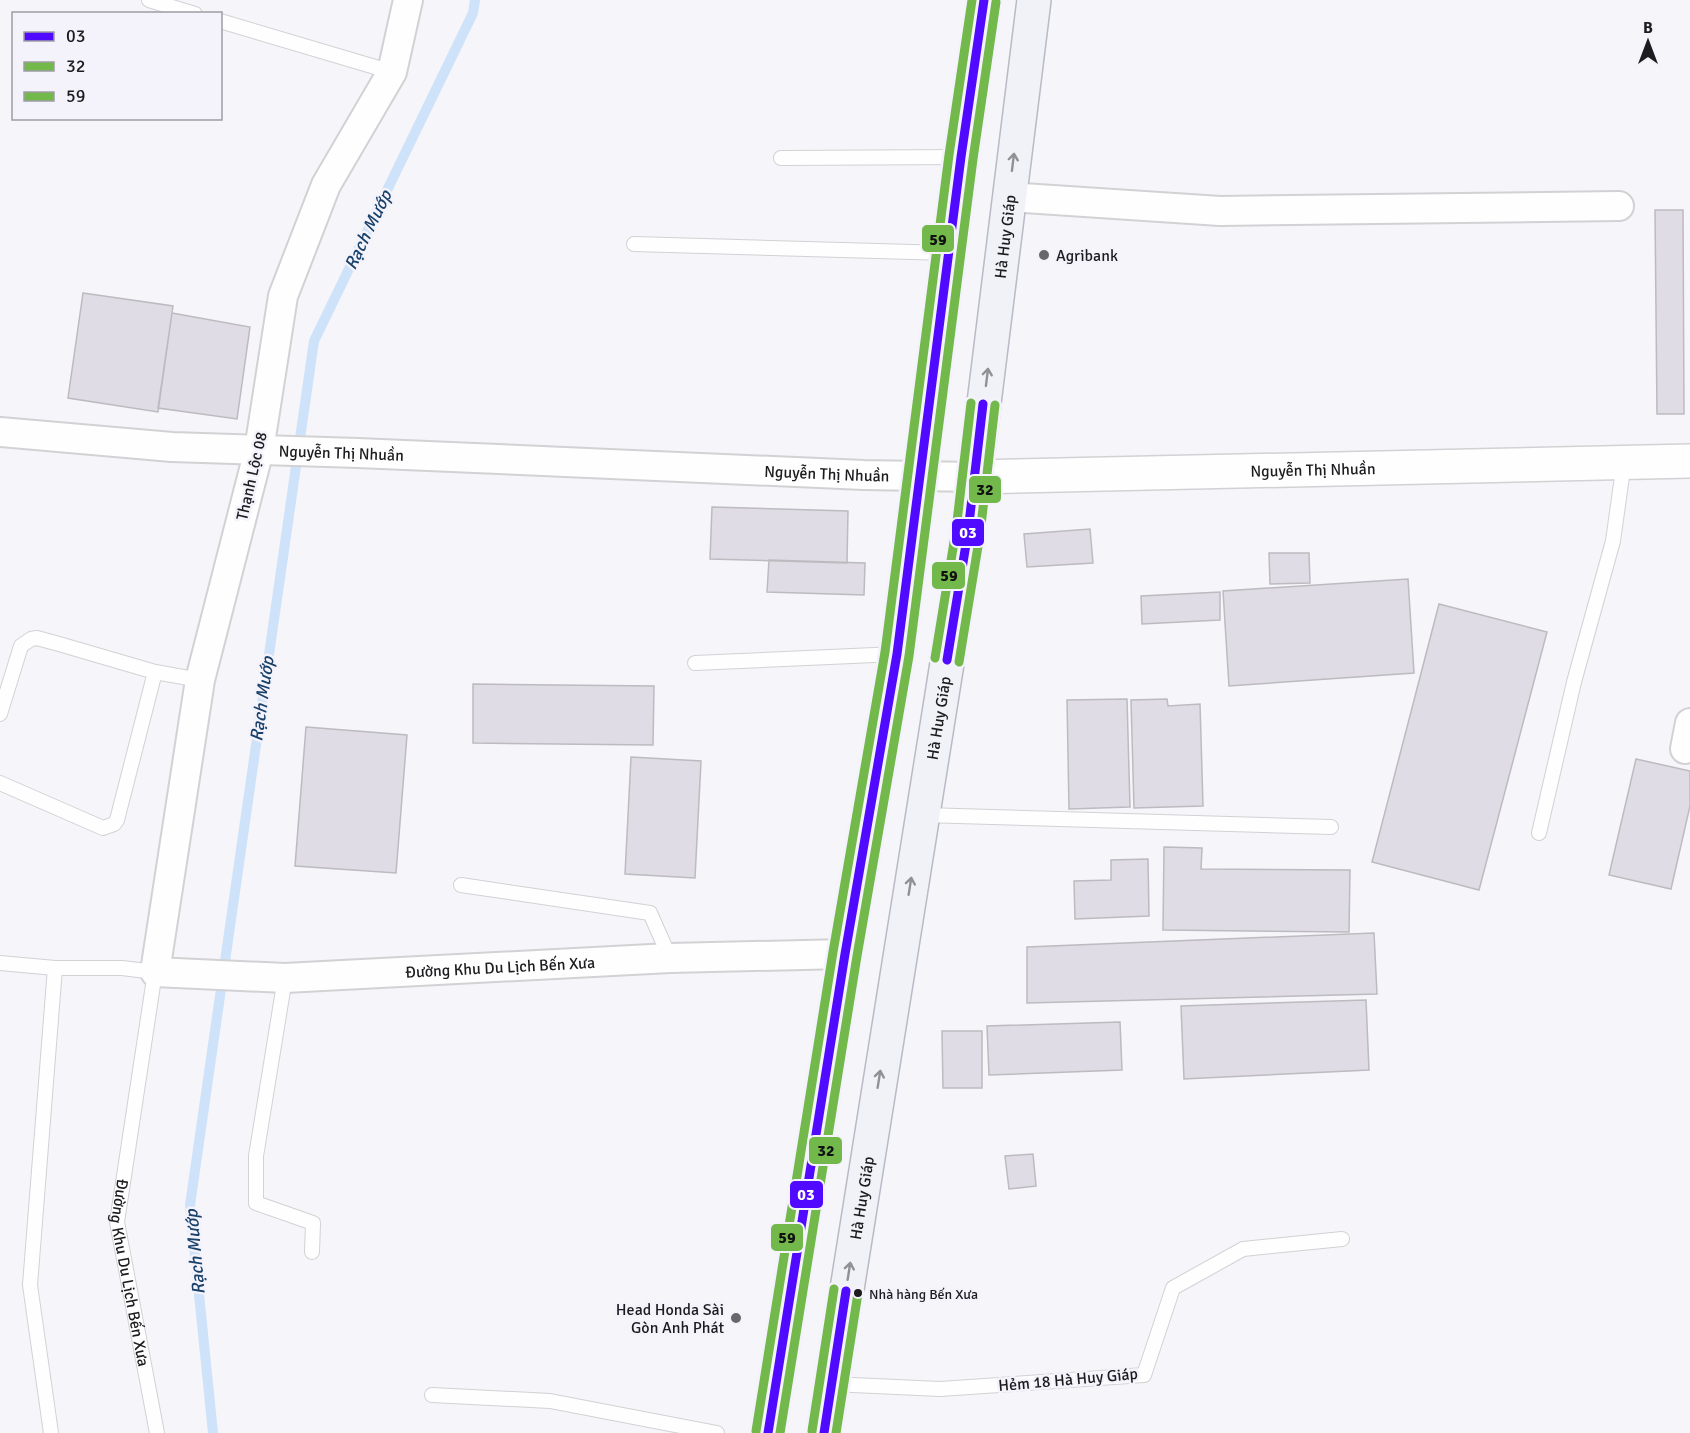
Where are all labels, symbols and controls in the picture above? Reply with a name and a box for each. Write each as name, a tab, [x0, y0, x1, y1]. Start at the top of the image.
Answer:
legend	[12, 12, 222, 120]
north arrow	[1618, 12, 1678, 72]
text: B	[1643, 18, 1653, 38]
text: 03	[66, 25, 85, 47]
text: 32	[66, 55, 85, 77]
text: 59	[66, 85, 85, 107]
one-way arrow	[1008, 153, 1019, 173]
water label: Rạch Mướp	[339, 186, 397, 273]
street label: Hà Huy Giáp	[991, 194, 1021, 280]
line badge: 59	[921, 224, 955, 253]
text: 59	[929, 230, 947, 250]
place label: Agribank	[1056, 246, 1118, 266]
marker: Agribank	[1037, 248, 1051, 262]
one-way arrow	[981, 367, 992, 387]
street label: Thạnh Lộc 08	[232, 430, 272, 522]
street label: Nguyễn Thị Nhuần	[278, 441, 404, 466]
street label: Nguyễn Thị Nhuần	[1250, 459, 1376, 482]
street label: Nguyễn Thị Nhuần	[764, 462, 890, 486]
line badge: 32	[968, 475, 1002, 504]
text: 32	[976, 480, 994, 500]
line badge: 03	[951, 518, 985, 547]
text: 03	[959, 523, 977, 543]
line badge: 59	[931, 561, 966, 590]
text: 59	[940, 566, 958, 586]
water label: Rạch Mướp	[245, 654, 279, 743]
street label: Hà Huy Giáp	[923, 675, 956, 761]
one-way arrow	[904, 877, 915, 897]
street label: Đường Khu Du Lịch Bến Xưa	[405, 953, 596, 983]
one-way arrow	[874, 1069, 885, 1089]
line badge: 32	[808, 1136, 843, 1165]
text: 32	[817, 1141, 835, 1161]
street label: Hà Huy Giáp	[846, 1155, 879, 1241]
street label: Đường Khu Du Lịch Bến Xưa	[106, 1177, 153, 1368]
line badge: 03	[789, 1180, 824, 1209]
text: 03	[797, 1185, 815, 1205]
water label: Rạch Mướp	[180, 1207, 210, 1295]
line badge: 59	[770, 1223, 804, 1252]
text: 59	[778, 1228, 796, 1248]
one-way arrow	[843, 1262, 854, 1282]
place label: Nhà hàng Bến Xưa	[869, 1286, 978, 1303]
marker: Nhà hàng Bến Xưa	[852, 1287, 864, 1299]
place label: Head Honda Sài Gòn Anh Phát	[616, 1300, 724, 1338]
marker: Head Honda Sài Gòn Anh Phát	[729, 1311, 743, 1325]
street label: Hẻm 18 Hà Huy Giáp	[997, 1364, 1139, 1396]

